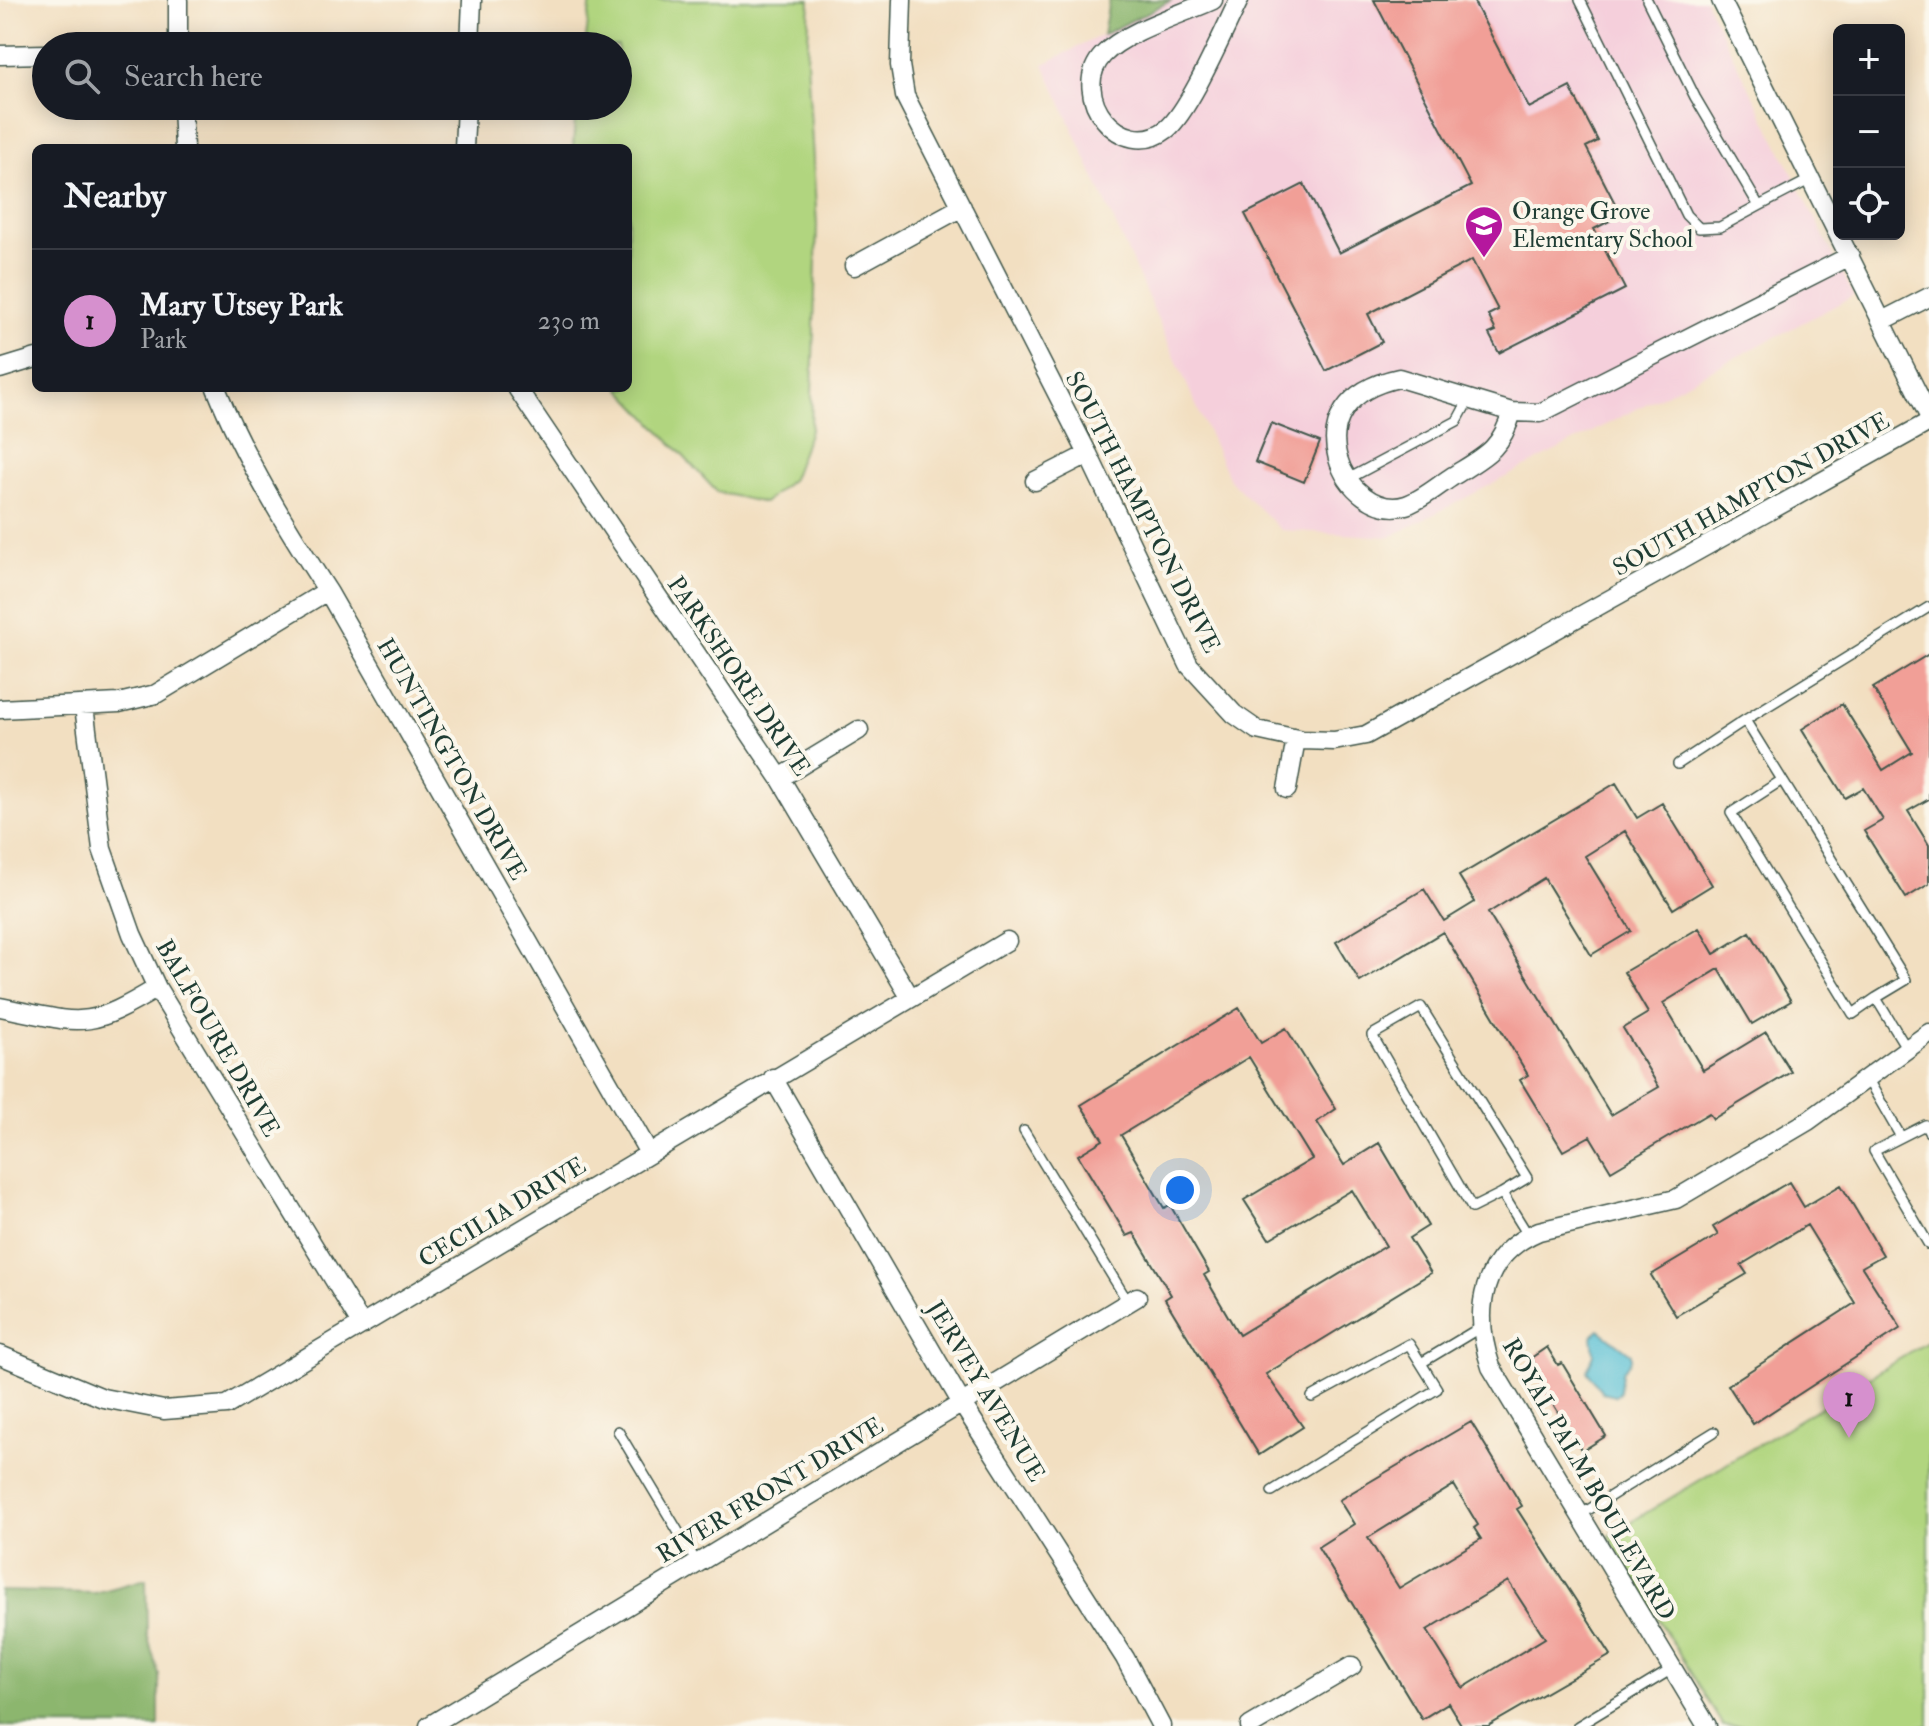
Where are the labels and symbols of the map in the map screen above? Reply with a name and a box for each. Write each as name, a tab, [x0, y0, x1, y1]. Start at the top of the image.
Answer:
place label: Orange Grove Elementary School	[1512, 196, 1693, 255]
school or university icon: Orange Grove Elementary School	[1463, 204, 1505, 259]
street label: SOUTH HAMPTON DRIVE	[1058, 366, 1227, 658]
street label: SOUTH HAMPTON DRIVE	[1607, 405, 1895, 584]
street label: PARKSHORE DRIVE	[660, 570, 817, 782]
street label: HUNTINGTON DRIVE	[370, 633, 534, 886]
street label: BALFOURE DRIVE	[148, 934, 287, 1142]
street label: CECILIA DRIVE	[413, 1150, 592, 1275]
your location	[1160, 1170, 1200, 1210]
street label: JERVEY AVENUE	[919, 1294, 1052, 1487]
street label: ROYAL PALM BOULEVARD	[1495, 1333, 1682, 1626]
pin: 1	[1823, 1372, 1875, 1438]
street label: RIVER FRONT DRIVE	[651, 1410, 889, 1570]

